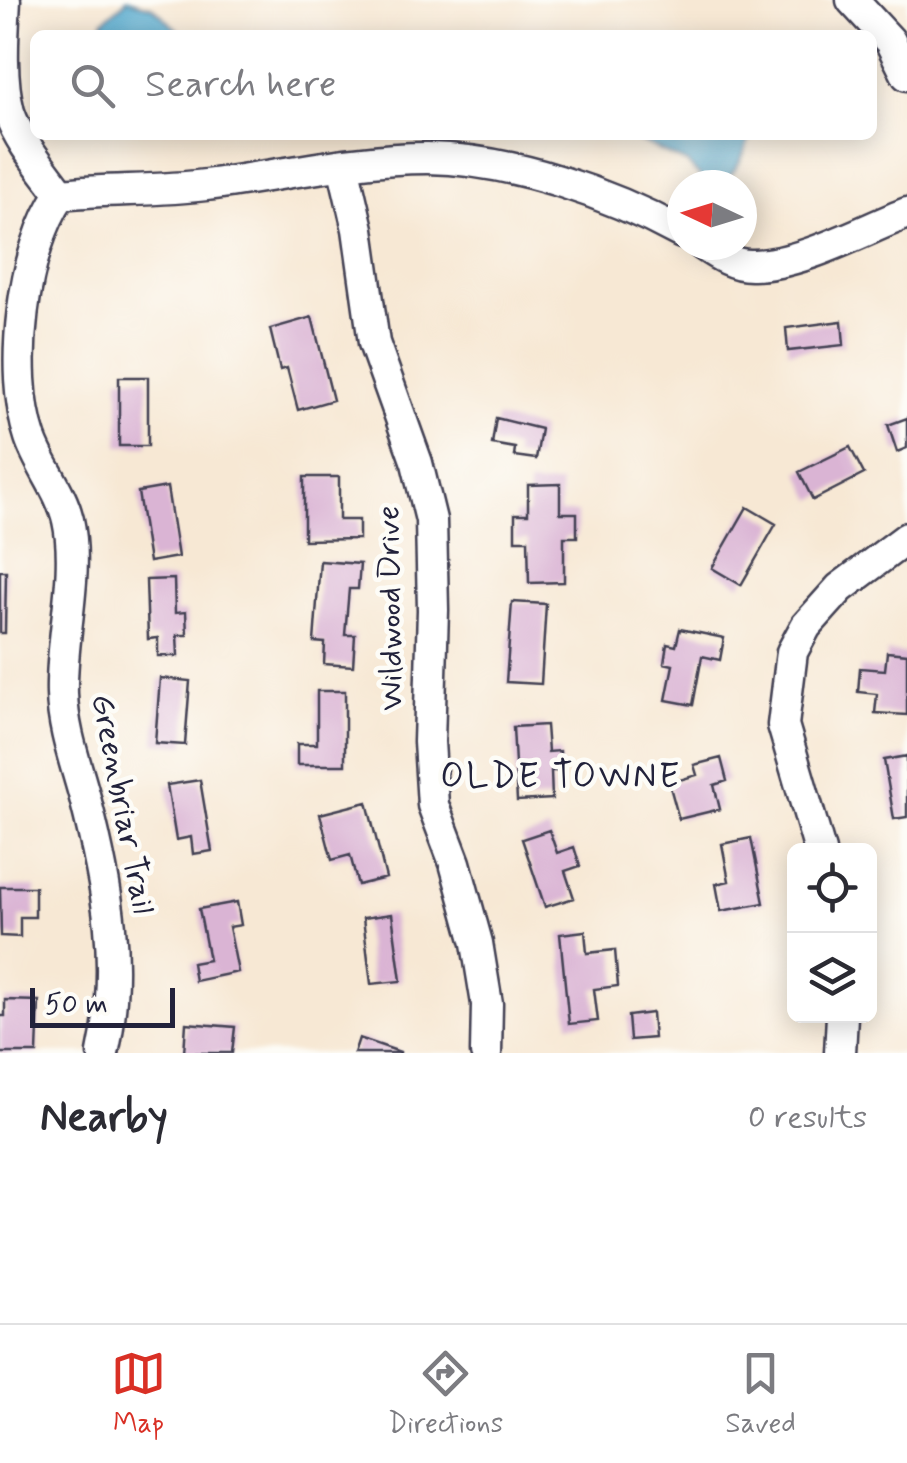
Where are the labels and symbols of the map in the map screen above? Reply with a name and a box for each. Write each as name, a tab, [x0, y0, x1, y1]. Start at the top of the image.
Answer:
north arrow	[667, 170, 757, 260]
street label: Wildwood Drive	[368, 505, 414, 711]
street label: Greenbriar Trail	[80, 690, 164, 918]
district label: OLDE TOWNE	[440, 754, 682, 800]
scale bar	[30, 983, 175, 1028]

